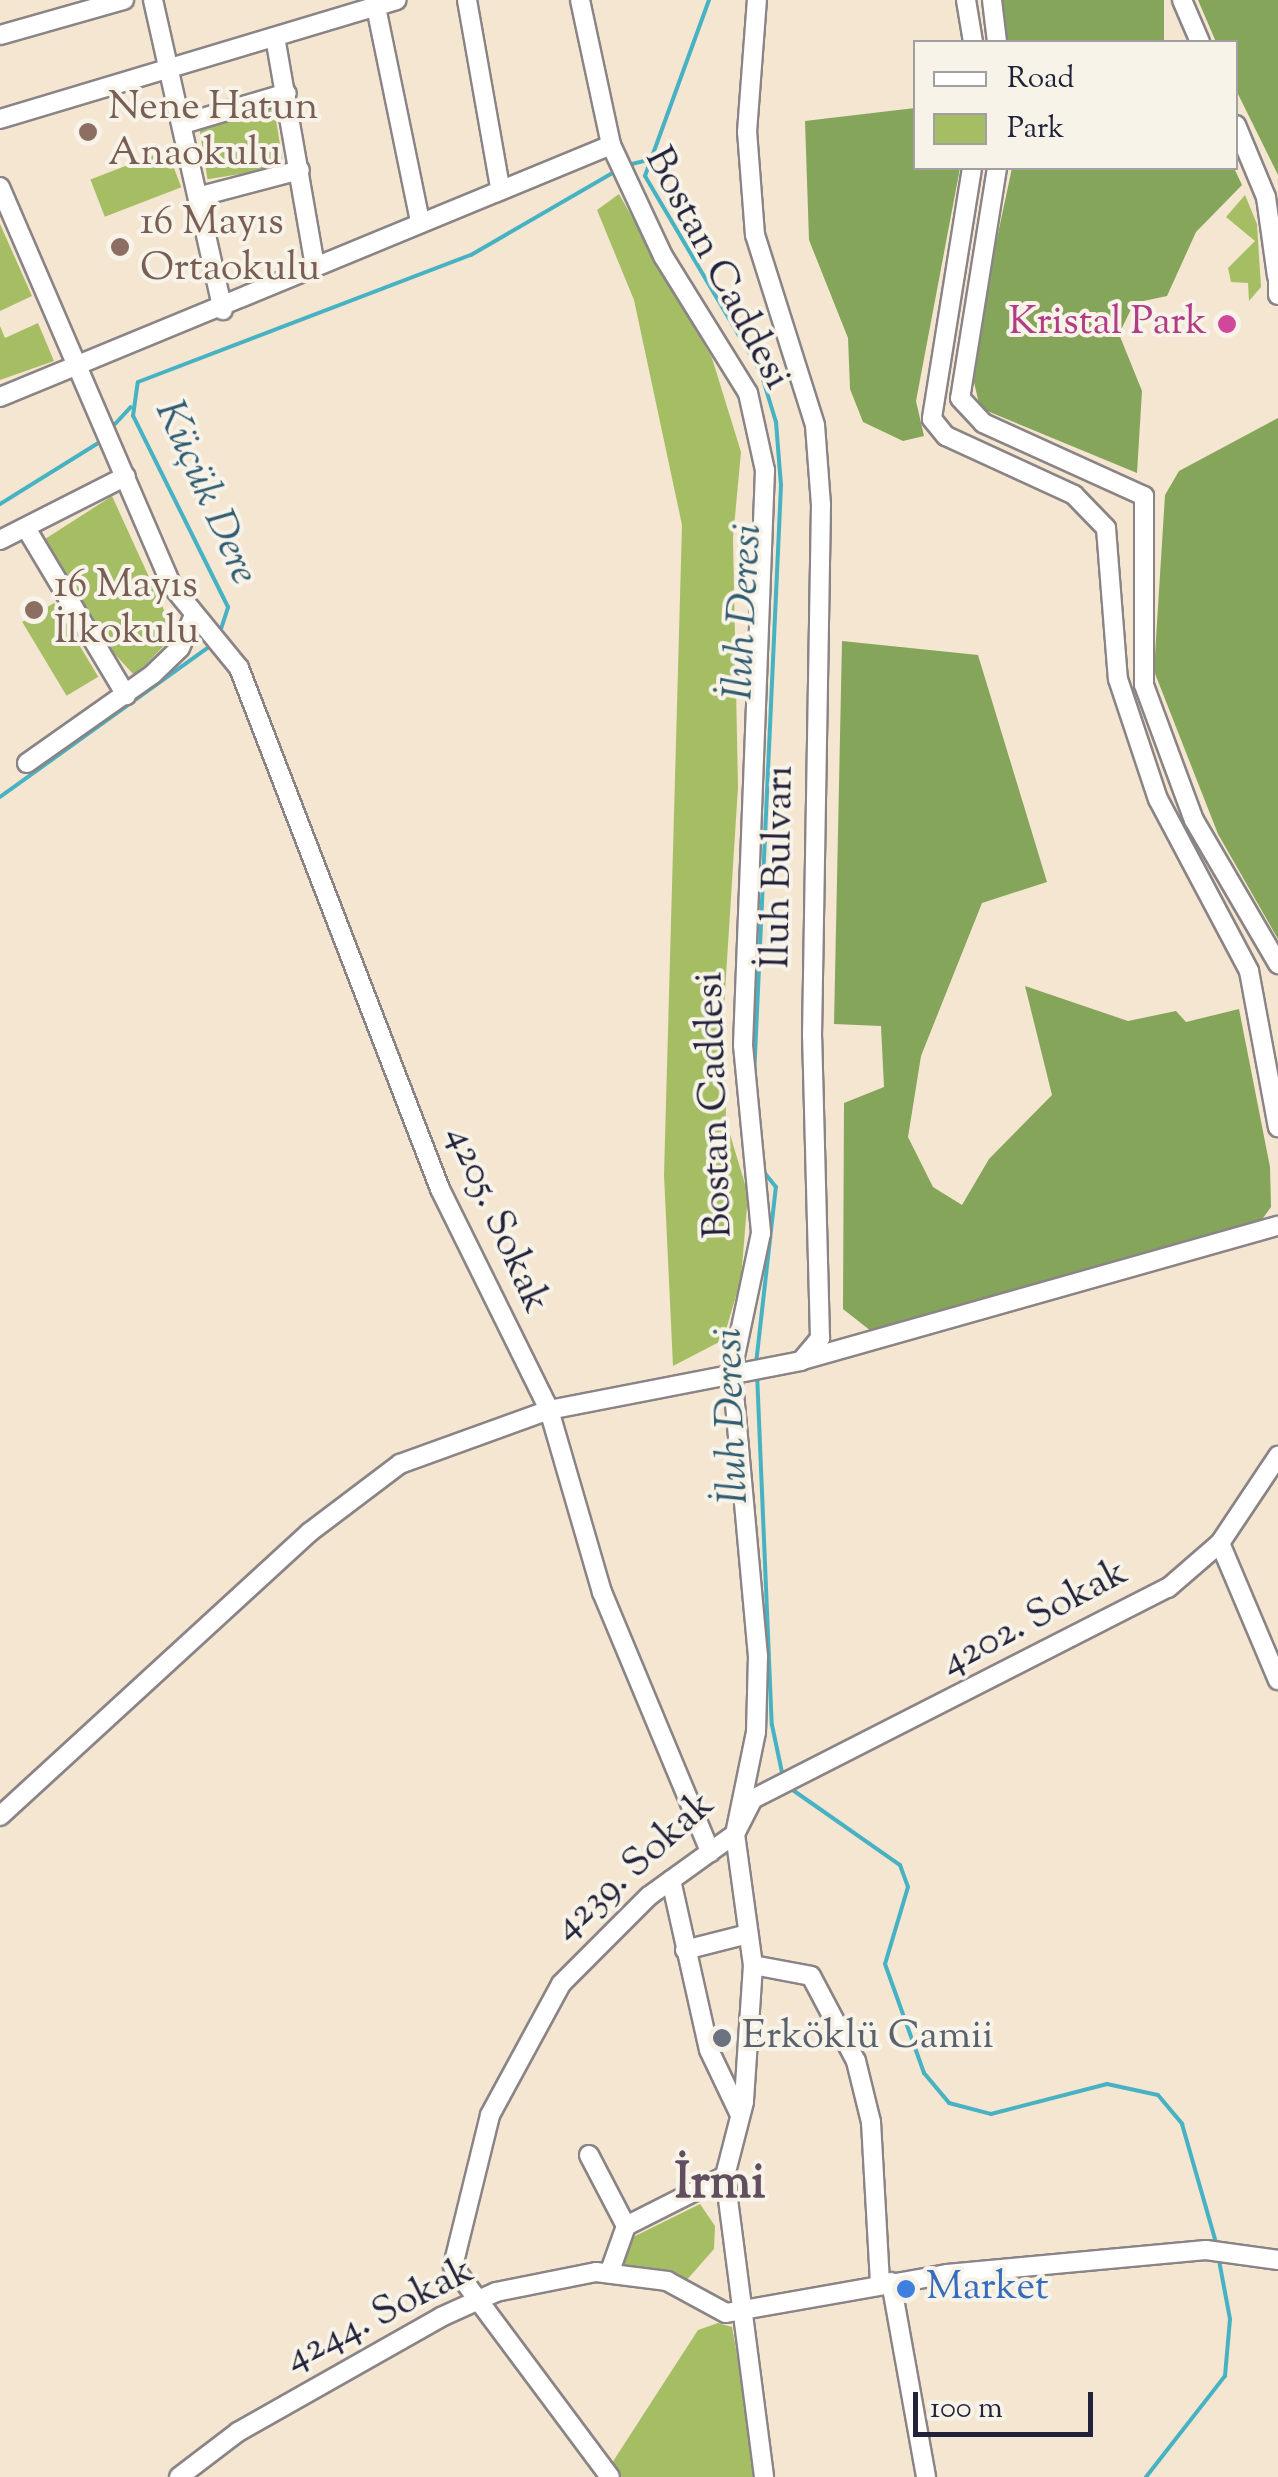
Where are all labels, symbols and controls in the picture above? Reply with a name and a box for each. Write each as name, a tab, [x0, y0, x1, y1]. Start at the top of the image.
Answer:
legend	[913, 40, 1238, 170]
text: Road	[1007, 58, 1074, 101]
place label: Nene Hatun Anaokulu	[108, 85, 318, 179]
text: Park	[1007, 108, 1064, 151]
marker: Nene Hatun Anaokulu	[77, 121, 99, 143]
street label: Bostan Caddesi	[632, 140, 800, 398]
place label: 16 Mayıs Ortaokulu	[140, 200, 320, 294]
marker: 16 Mayıs Ortaokulu	[109, 236, 131, 258]
place label: Kristal Park	[1008, 300, 1207, 348]
marker: Kristal Park	[1216, 313, 1238, 335]
water label: Küçük Dere	[142, 393, 268, 593]
water label: İluh Deresi	[715, 523, 775, 701]
place label: 16 Mayıs İlkokulu	[54, 563, 199, 657]
marker: 16 Mayıs İlkokulu	[23, 599, 45, 621]
street label: İluh Bulvarı	[754, 765, 806, 969]
street label: Bostan Caddesi	[687, 971, 745, 1239]
street label: 4205. Sokak	[433, 1119, 559, 1321]
water label: İluh Deresi	[705, 1327, 761, 1505]
street label: 4202. Sokak	[933, 1550, 1137, 1688]
street label: 4239. Sokak	[545, 1782, 725, 1952]
place label: Erköklü Camii	[742, 2014, 994, 2062]
marker: Erköklü Camii	[711, 2027, 733, 2049]
district label: İrmi	[675, 2156, 765, 2216]
street label: 4244. Sokak	[278, 2248, 482, 2384]
place label: Market	[926, 2265, 1049, 2313]
marker: Market	[895, 2278, 917, 2300]
scale bar	[918, 2372, 1098, 2434]
text: 100 m	[930, 2388, 1003, 2431]

